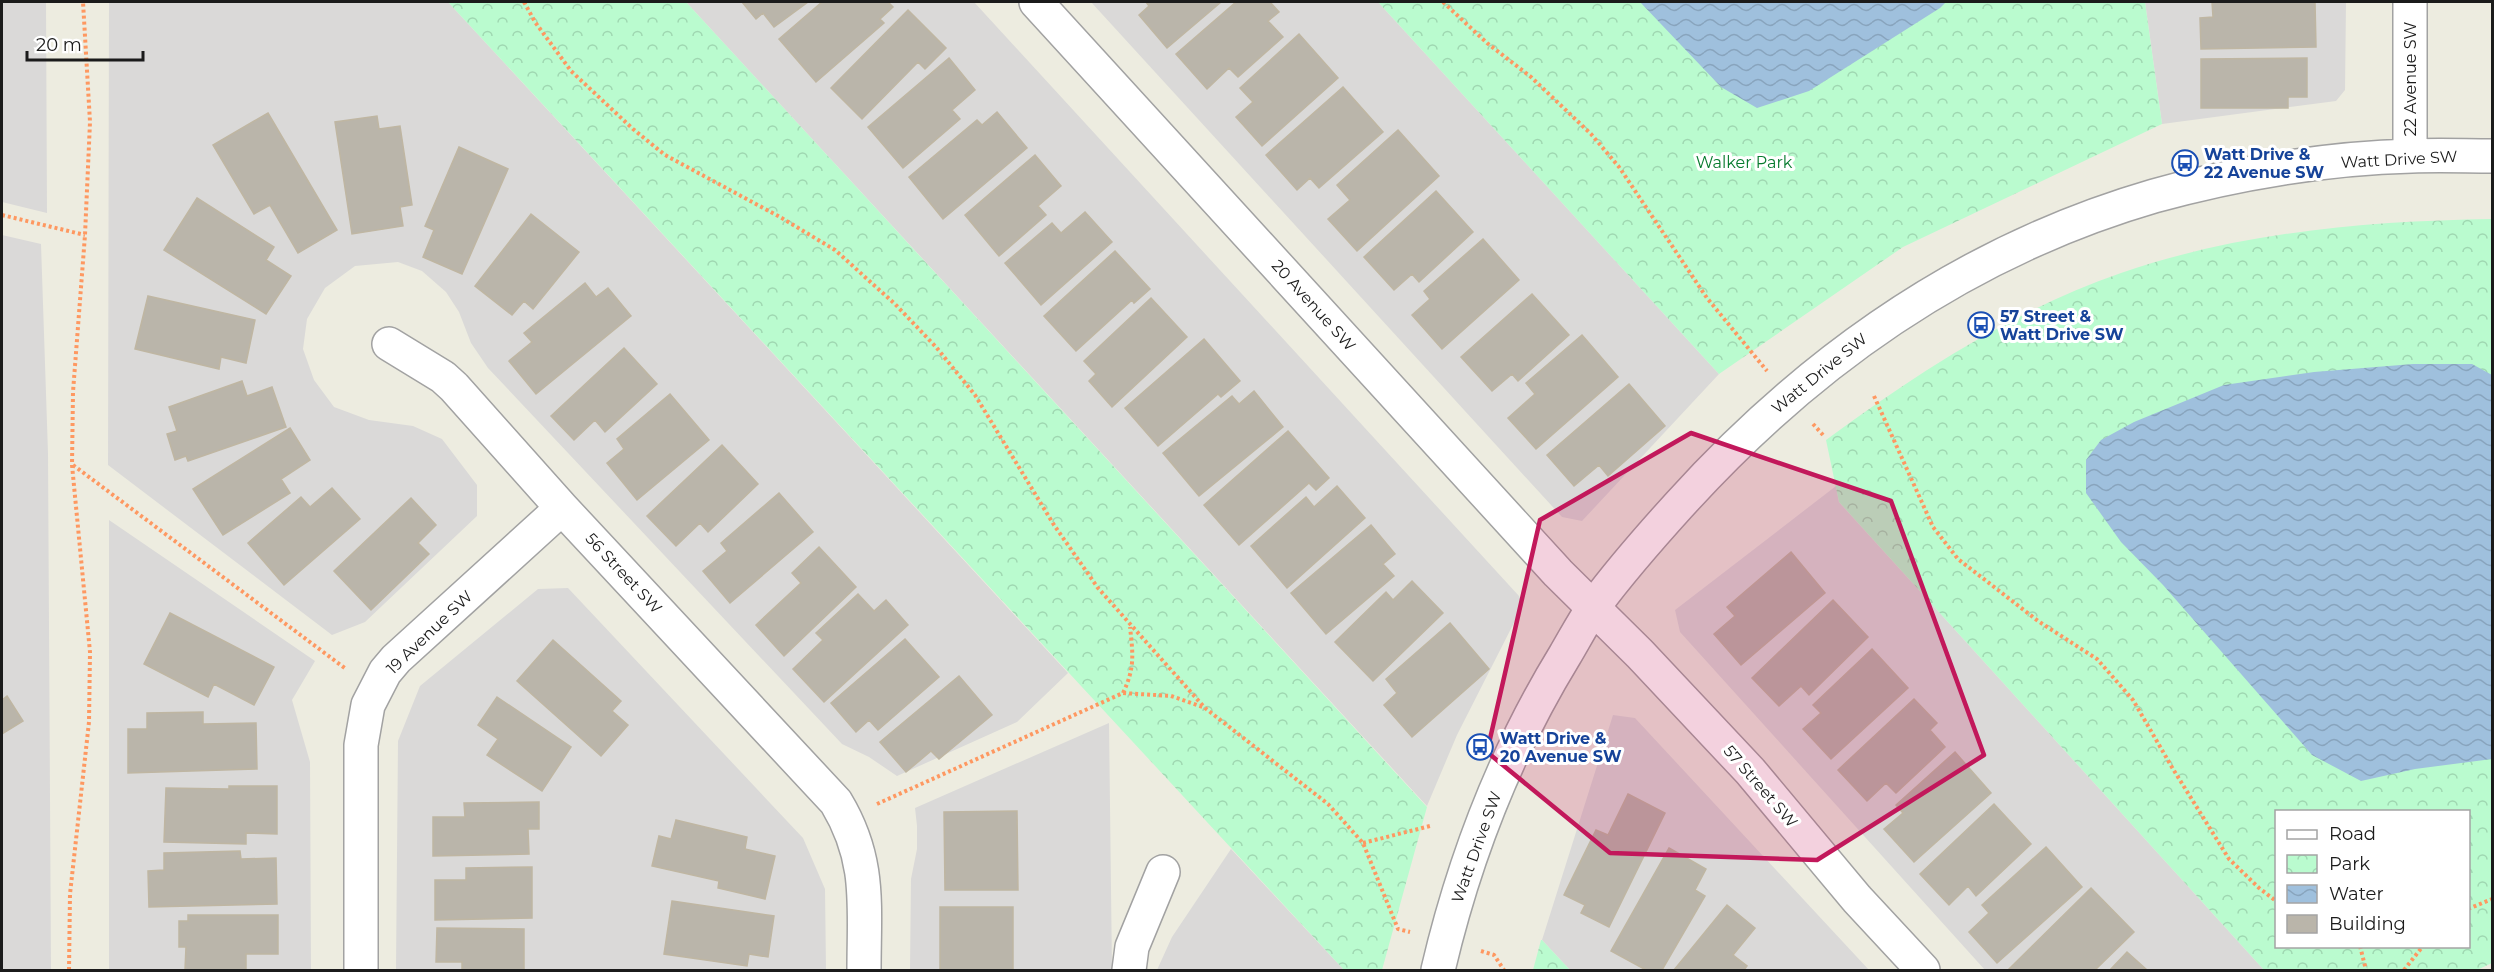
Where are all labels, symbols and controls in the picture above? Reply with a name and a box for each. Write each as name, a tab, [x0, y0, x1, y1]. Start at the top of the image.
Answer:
street label: 22 Avenue SW	[2401, 21, 2420, 136]
scale bar	[27, 24, 142, 62]
text: 20 m	[36, 34, 82, 56]
place label: Watt Drive & 22 Avenue SW	[2204, 145, 2325, 182]
street label: Watt Drive SW	[2340, 147, 2458, 172]
bus stop icon: Watt Drive & 22 Avenue SW	[2170, 148, 2200, 178]
park label: Walker Park	[1696, 153, 1793, 172]
street label: 20 Avenue SW	[1268, 256, 1360, 355]
place label: 57 Street & Watt Drive SW	[2000, 307, 2124, 344]
bus stop icon: 57 Street & Watt Drive SW	[1966, 310, 1996, 340]
street label: Watt Drive SW	[1768, 329, 1871, 418]
street label: 56 Street SW	[581, 529, 666, 618]
street label: 19 Avenue SW	[382, 587, 476, 678]
place label: Watt Drive & 20 Avenue SW	[1500, 729, 1622, 766]
bus stop icon: Watt Drive & 20 Avenue SW	[1465, 732, 1495, 762]
street label: 57 Street SW	[1720, 741, 1802, 831]
street label: Watt Drive SW	[1448, 789, 1505, 905]
legend	[2275, 810, 2470, 948]
text: Road	[2329, 823, 2376, 845]
text: Park	[2329, 853, 2370, 875]
text: Water	[2329, 883, 2384, 905]
text: Building	[2329, 913, 2406, 935]

